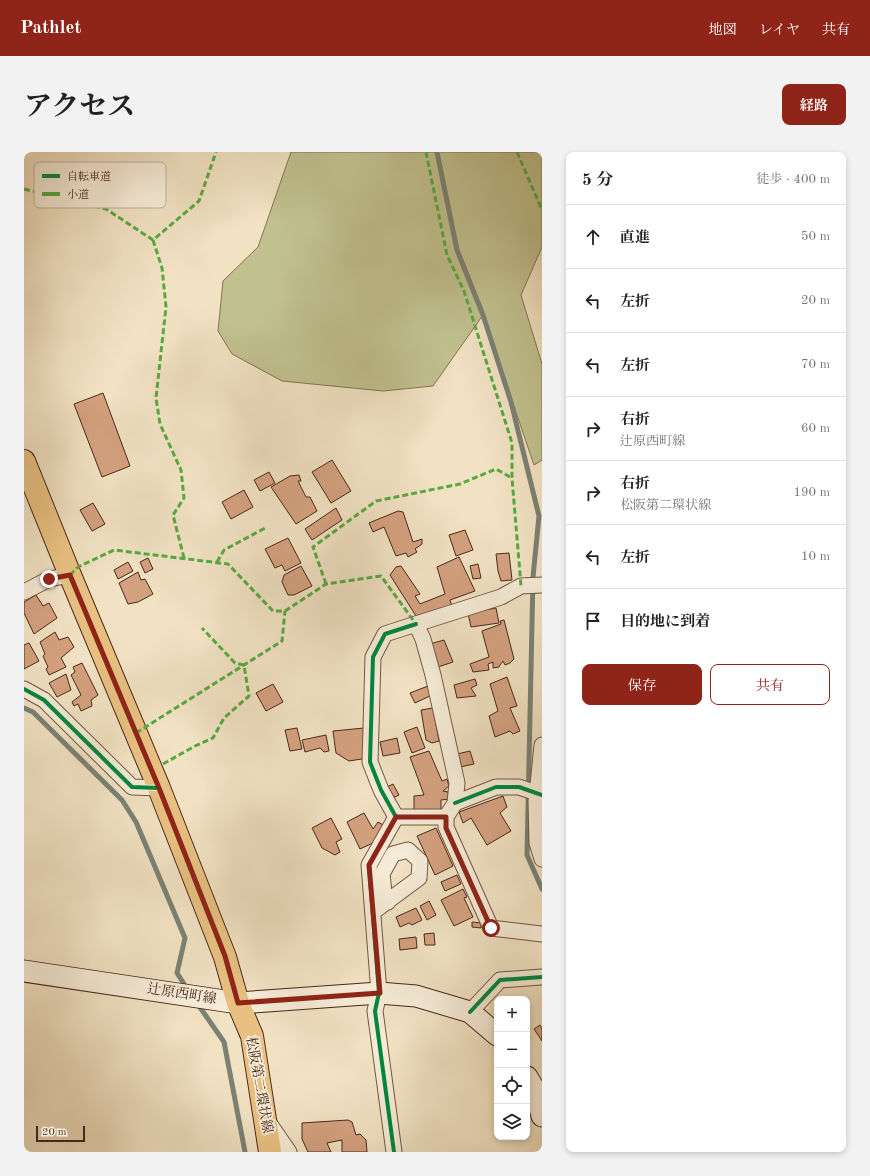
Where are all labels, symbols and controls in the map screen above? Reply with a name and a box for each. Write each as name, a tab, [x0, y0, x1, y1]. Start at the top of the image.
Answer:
text: Pathlet	[20, 19, 81, 38]
text: 地図	[709, 23, 737, 37]
text: レイヤ	[759, 23, 800, 37]
text: 共有	[822, 23, 850, 37]
button: 経路	[782, 84, 846, 125]
text: アクセス	[24, 94, 135, 122]
legend	[34, 162, 166, 208]
text: 自転車道	[67, 170, 111, 183]
text: 5 分	[582, 172, 614, 189]
text: 徒歩 · 400 m	[756, 173, 830, 186]
text: 小道	[67, 188, 89, 201]
icon: ahead	[582, 226, 604, 248]
text: 50 m	[801, 230, 830, 243]
text: 直進	[620, 231, 650, 246]
icon: left	[582, 290, 604, 312]
text: 20 m	[801, 294, 830, 307]
text: 左折	[620, 295, 650, 310]
icon: left	[582, 354, 604, 376]
text: 70 m	[801, 358, 830, 371]
text: 左折	[620, 359, 650, 374]
text: 右折	[620, 413, 650, 428]
icon: right	[582, 418, 604, 440]
text: 60 m	[801, 422, 830, 435]
text: 辻原西町線	[620, 435, 685, 448]
text: 右折	[620, 477, 650, 492]
icon: right	[582, 482, 604, 504]
text: 190 m	[793, 486, 830, 499]
text: 松阪第二環状線	[620, 499, 711, 512]
icon: left	[582, 546, 604, 568]
text: 10 m	[801, 550, 830, 563]
text: 左折	[620, 551, 650, 566]
route end	[40, 570, 58, 588]
icon: arrive	[582, 610, 604, 632]
text: 目的地に到着	[620, 615, 710, 630]
button: 保存	[582, 664, 702, 705]
button: 共有	[710, 664, 830, 705]
route start	[482, 919, 500, 937]
street label: 辻原西町線	[146, 981, 218, 1006]
map controls	[494, 996, 530, 1140]
button: +	[494, 996, 530, 1032]
button: −	[494, 1032, 530, 1068]
street label: 松阪第二環状線	[244, 1035, 275, 1134]
button: locate	[494, 1068, 530, 1104]
button: layers	[494, 1104, 530, 1140]
scale bar	[36, 1124, 85, 1143]
text: 20 m	[42, 1127, 67, 1138]

